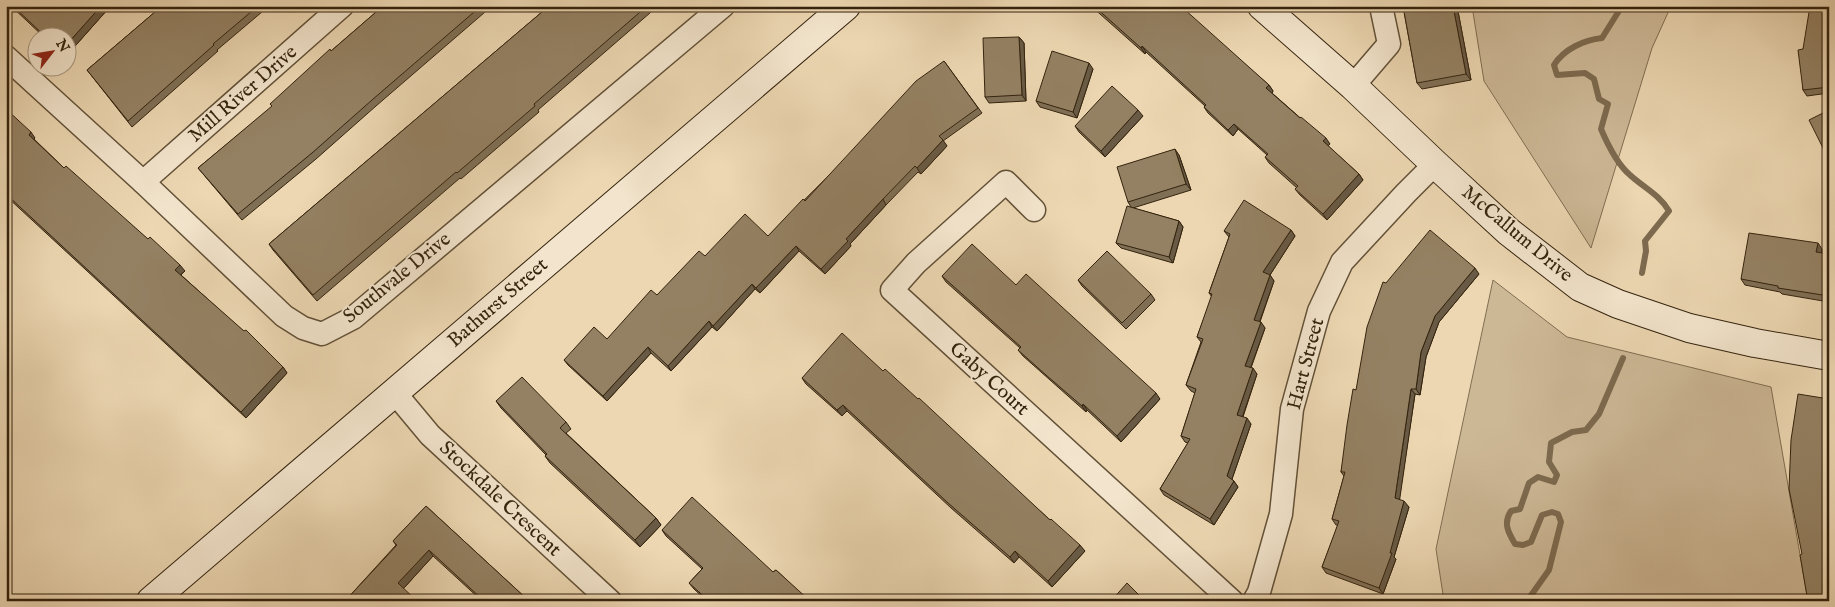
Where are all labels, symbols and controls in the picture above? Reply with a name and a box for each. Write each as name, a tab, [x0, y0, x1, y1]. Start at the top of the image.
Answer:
north arrow	[28, 28, 78, 78]
text: N	[51, 35, 73, 56]
street label: Mill River Drive	[183, 40, 303, 148]
street label: McCallum Drive	[1456, 180, 1578, 288]
street label: Southvale Drive	[338, 227, 456, 329]
street label: Bathurst Street	[443, 252, 553, 353]
street label: Hart Street	[1282, 315, 1330, 413]
street label: Gaby Court	[944, 337, 1034, 421]
street label: Stockdale Crescent	[434, 436, 566, 562]

